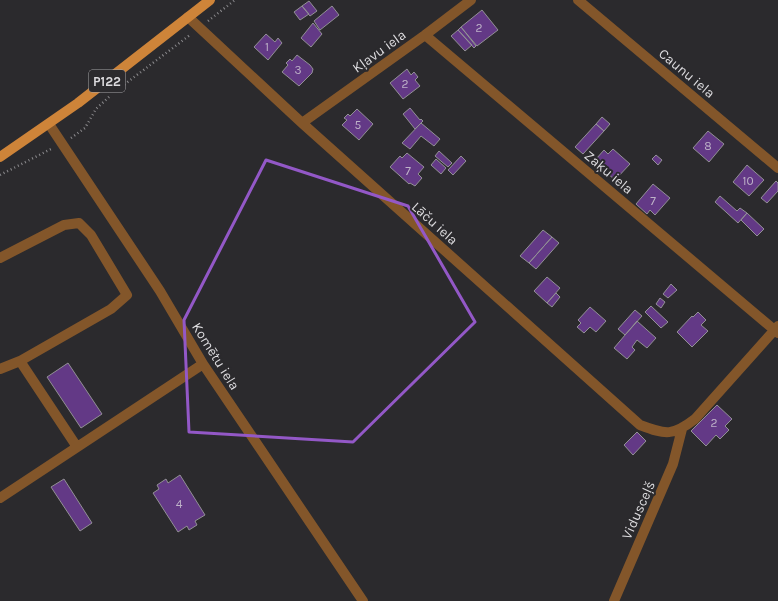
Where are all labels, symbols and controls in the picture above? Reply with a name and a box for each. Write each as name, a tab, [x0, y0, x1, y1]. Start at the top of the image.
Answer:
house number: 2	[476, 21, 483, 35]
street label: Kļavu iela	[349, 26, 409, 76]
house number: 1	[265, 40, 269, 54]
street label: Caunu iela	[655, 45, 718, 102]
house number: 3	[294, 63, 302, 77]
road number: P122	[89, 70, 125, 92]
house number: 2	[402, 77, 409, 91]
house number: 5	[355, 118, 362, 132]
house number: 8	[704, 139, 712, 153]
street label: Zaķu iela	[581, 147, 637, 198]
house number: 7	[405, 164, 411, 178]
house number: 10	[742, 174, 754, 188]
house number: 7	[650, 194, 656, 208]
street label: Lāču iela	[408, 198, 461, 249]
street label: Komētu iela	[188, 319, 243, 393]
house number: 2	[711, 416, 718, 430]
street label: Vidusceļš	[618, 478, 659, 542]
house number: 4	[176, 497, 183, 511]

